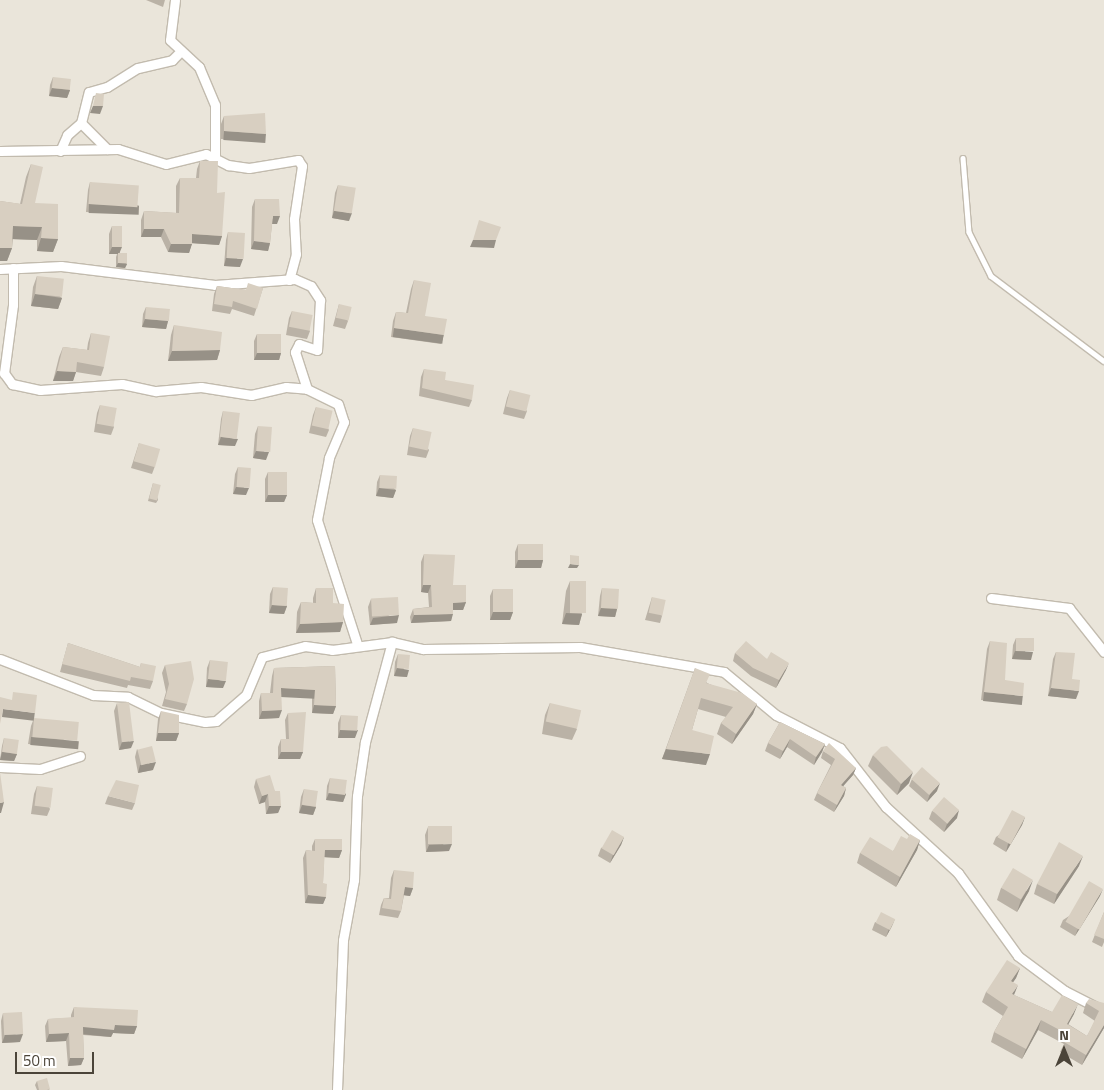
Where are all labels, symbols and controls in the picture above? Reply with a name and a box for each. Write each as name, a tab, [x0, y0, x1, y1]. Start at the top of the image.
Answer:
text: N	[1059, 1024, 1069, 1045]
north arrow	[1039, 1025, 1089, 1075]
scale bar	[18, 1042, 96, 1074]
text: 50 m	[23, 1049, 56, 1072]

